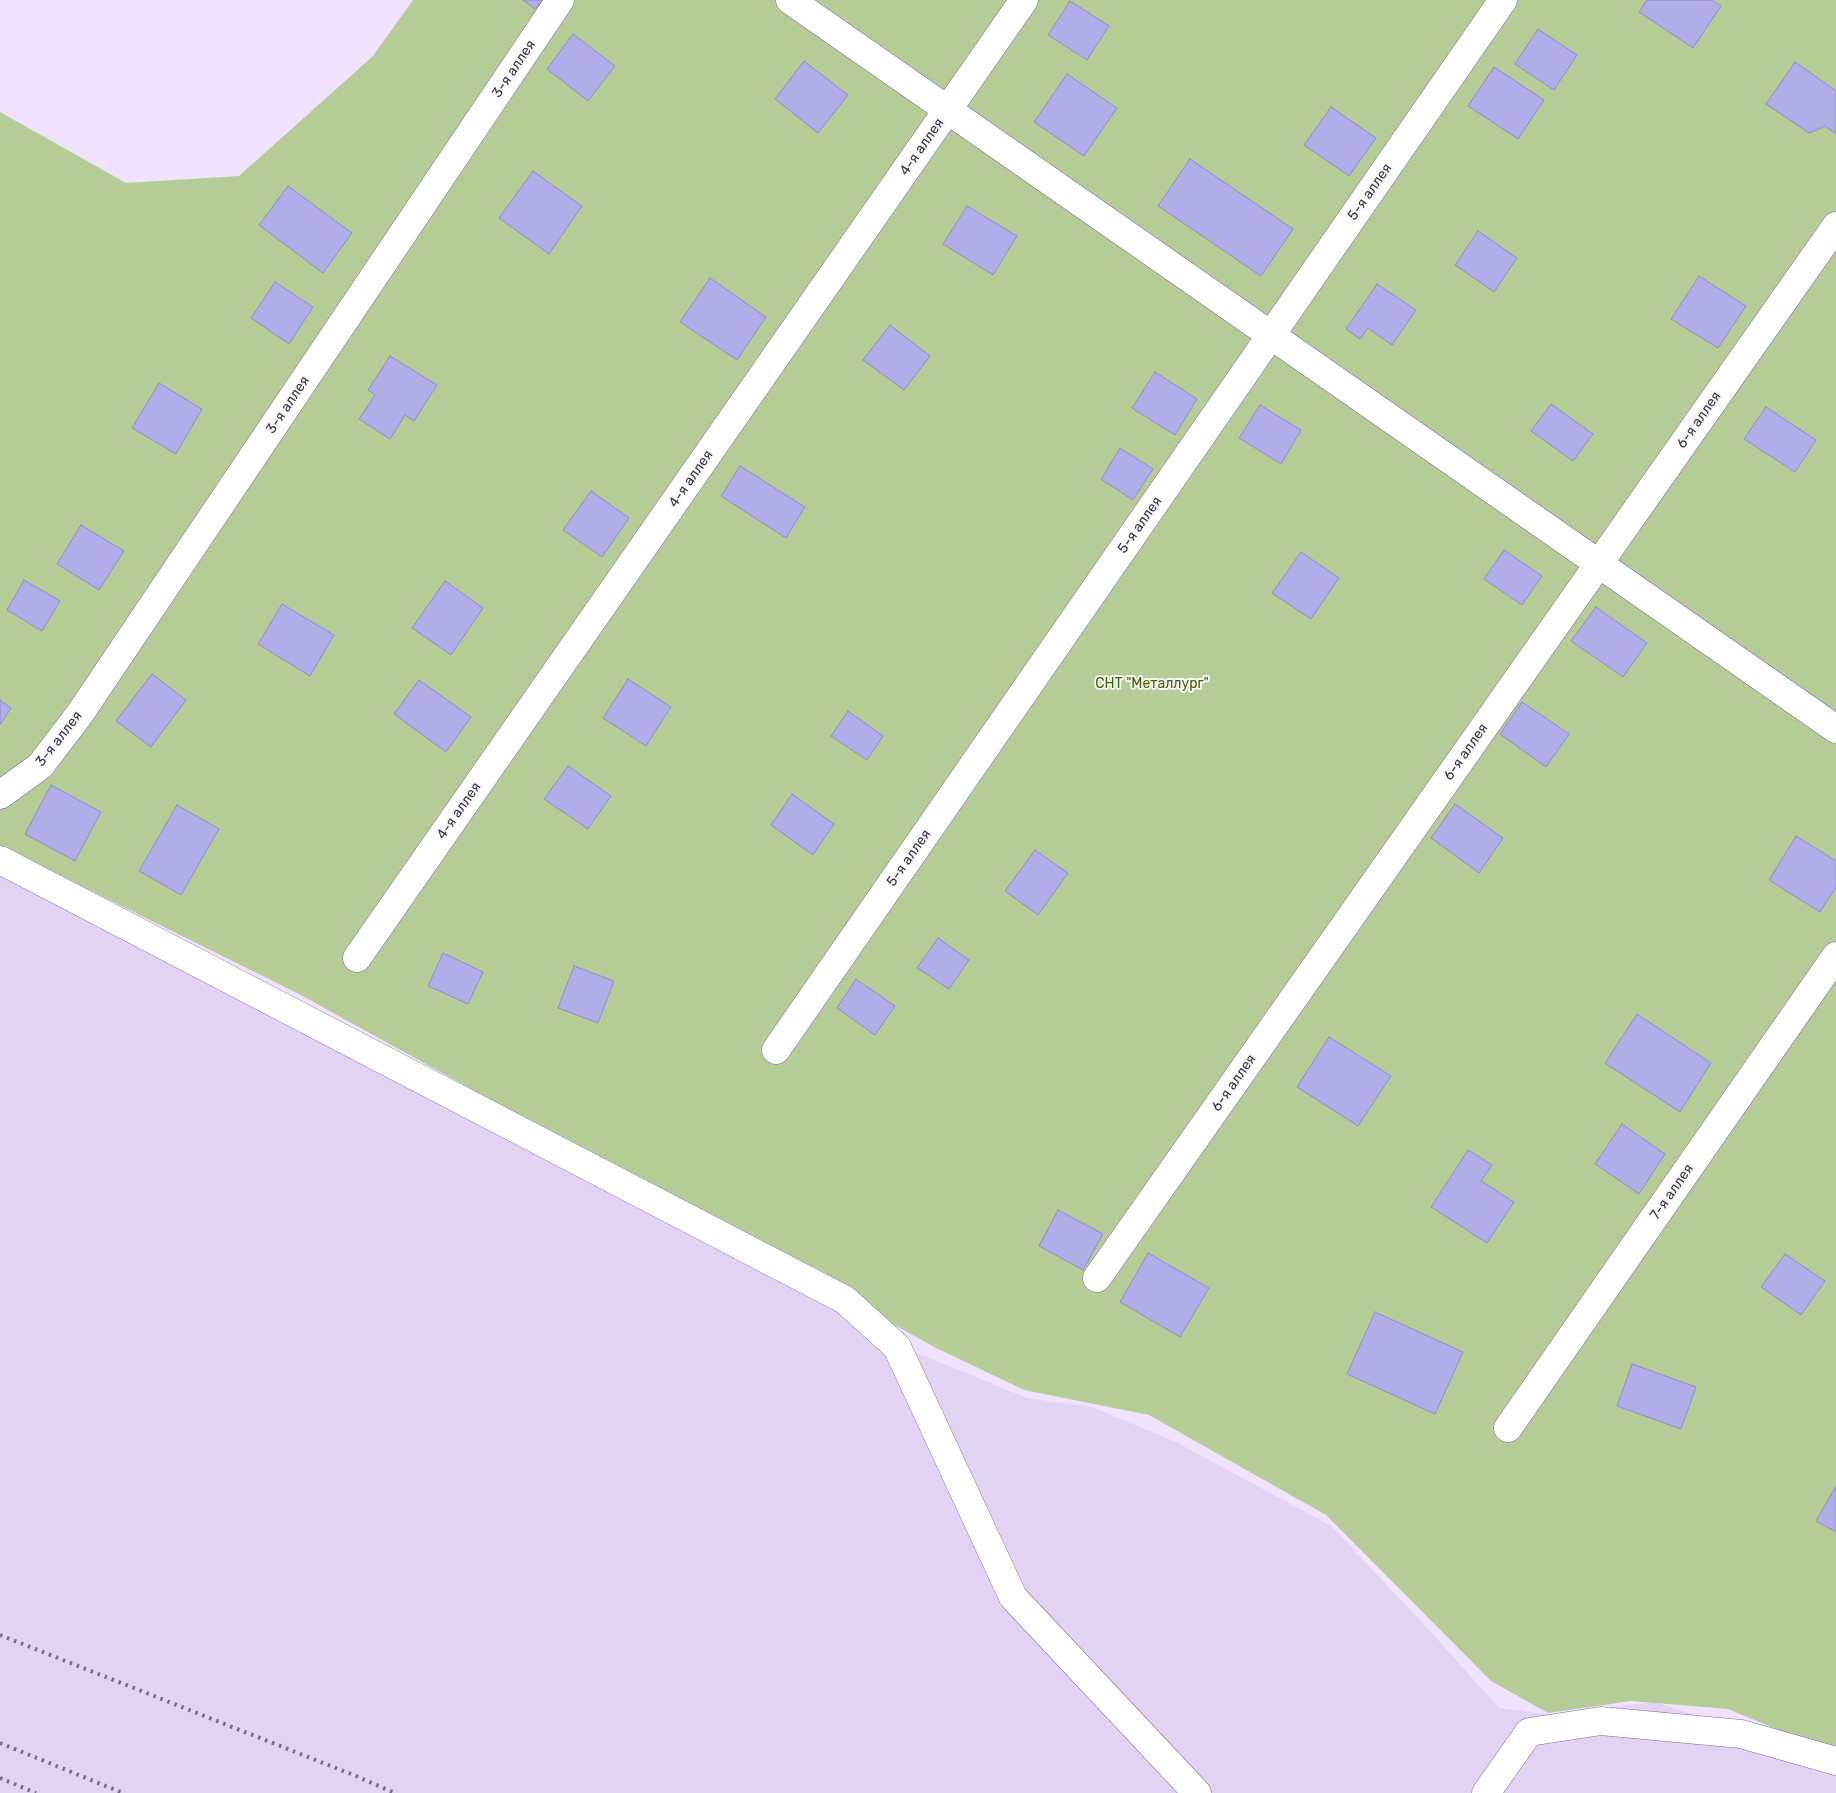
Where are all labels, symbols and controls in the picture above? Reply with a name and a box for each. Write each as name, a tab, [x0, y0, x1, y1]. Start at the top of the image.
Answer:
street label: 3-я аллея	[489, 37, 539, 101]
street label: 4-я аллея	[896, 115, 948, 179]
street label: 5-я аллея	[1344, 160, 1396, 224]
street label: 3-я аллея	[263, 373, 313, 437]
street label: 6-я аллея	[1673, 388, 1725, 452]
street label: 4-я аллея	[665, 447, 717, 511]
street label: 5-я аллея	[1114, 493, 1166, 557]
park label: СНТ "Металлург"	[1095, 676, 1209, 692]
street label: 3-я аллея	[32, 708, 86, 770]
street label: 6-я аллея	[1440, 720, 1492, 784]
street label: 4-я аллея	[433, 779, 485, 843]
street label: 5-я аллея	[883, 826, 935, 890]
street label: 6-я аллея	[1208, 1051, 1260, 1115]
street label: 7-я аллея	[1647, 1161, 1697, 1223]

